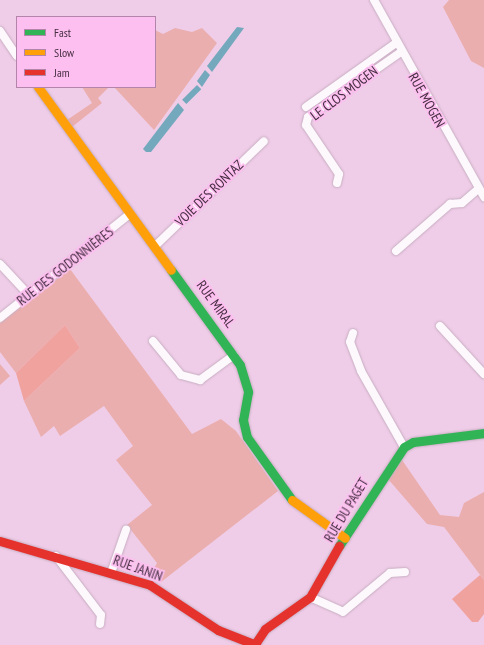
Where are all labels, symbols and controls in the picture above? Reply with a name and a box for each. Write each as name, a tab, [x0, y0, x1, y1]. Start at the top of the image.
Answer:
legend	[16, 16, 156, 88]
text: Fast	[54, 25, 71, 40]
text: Slow	[54, 45, 74, 60]
street label: LE CLOS MOGEN	[307, 62, 381, 124]
text: Jam	[54, 65, 70, 80]
street label: RUE MOGEN	[405, 70, 449, 130]
street label: VOIE DES RONTAZ	[172, 156, 246, 230]
street label: RUE DES GODONNIÈRES	[13, 223, 117, 309]
street label: RUE MIRAL	[193, 277, 239, 331]
street label: RUE DU PAGET	[320, 475, 372, 545]
street label: RUE JANIN	[111, 551, 165, 585]

